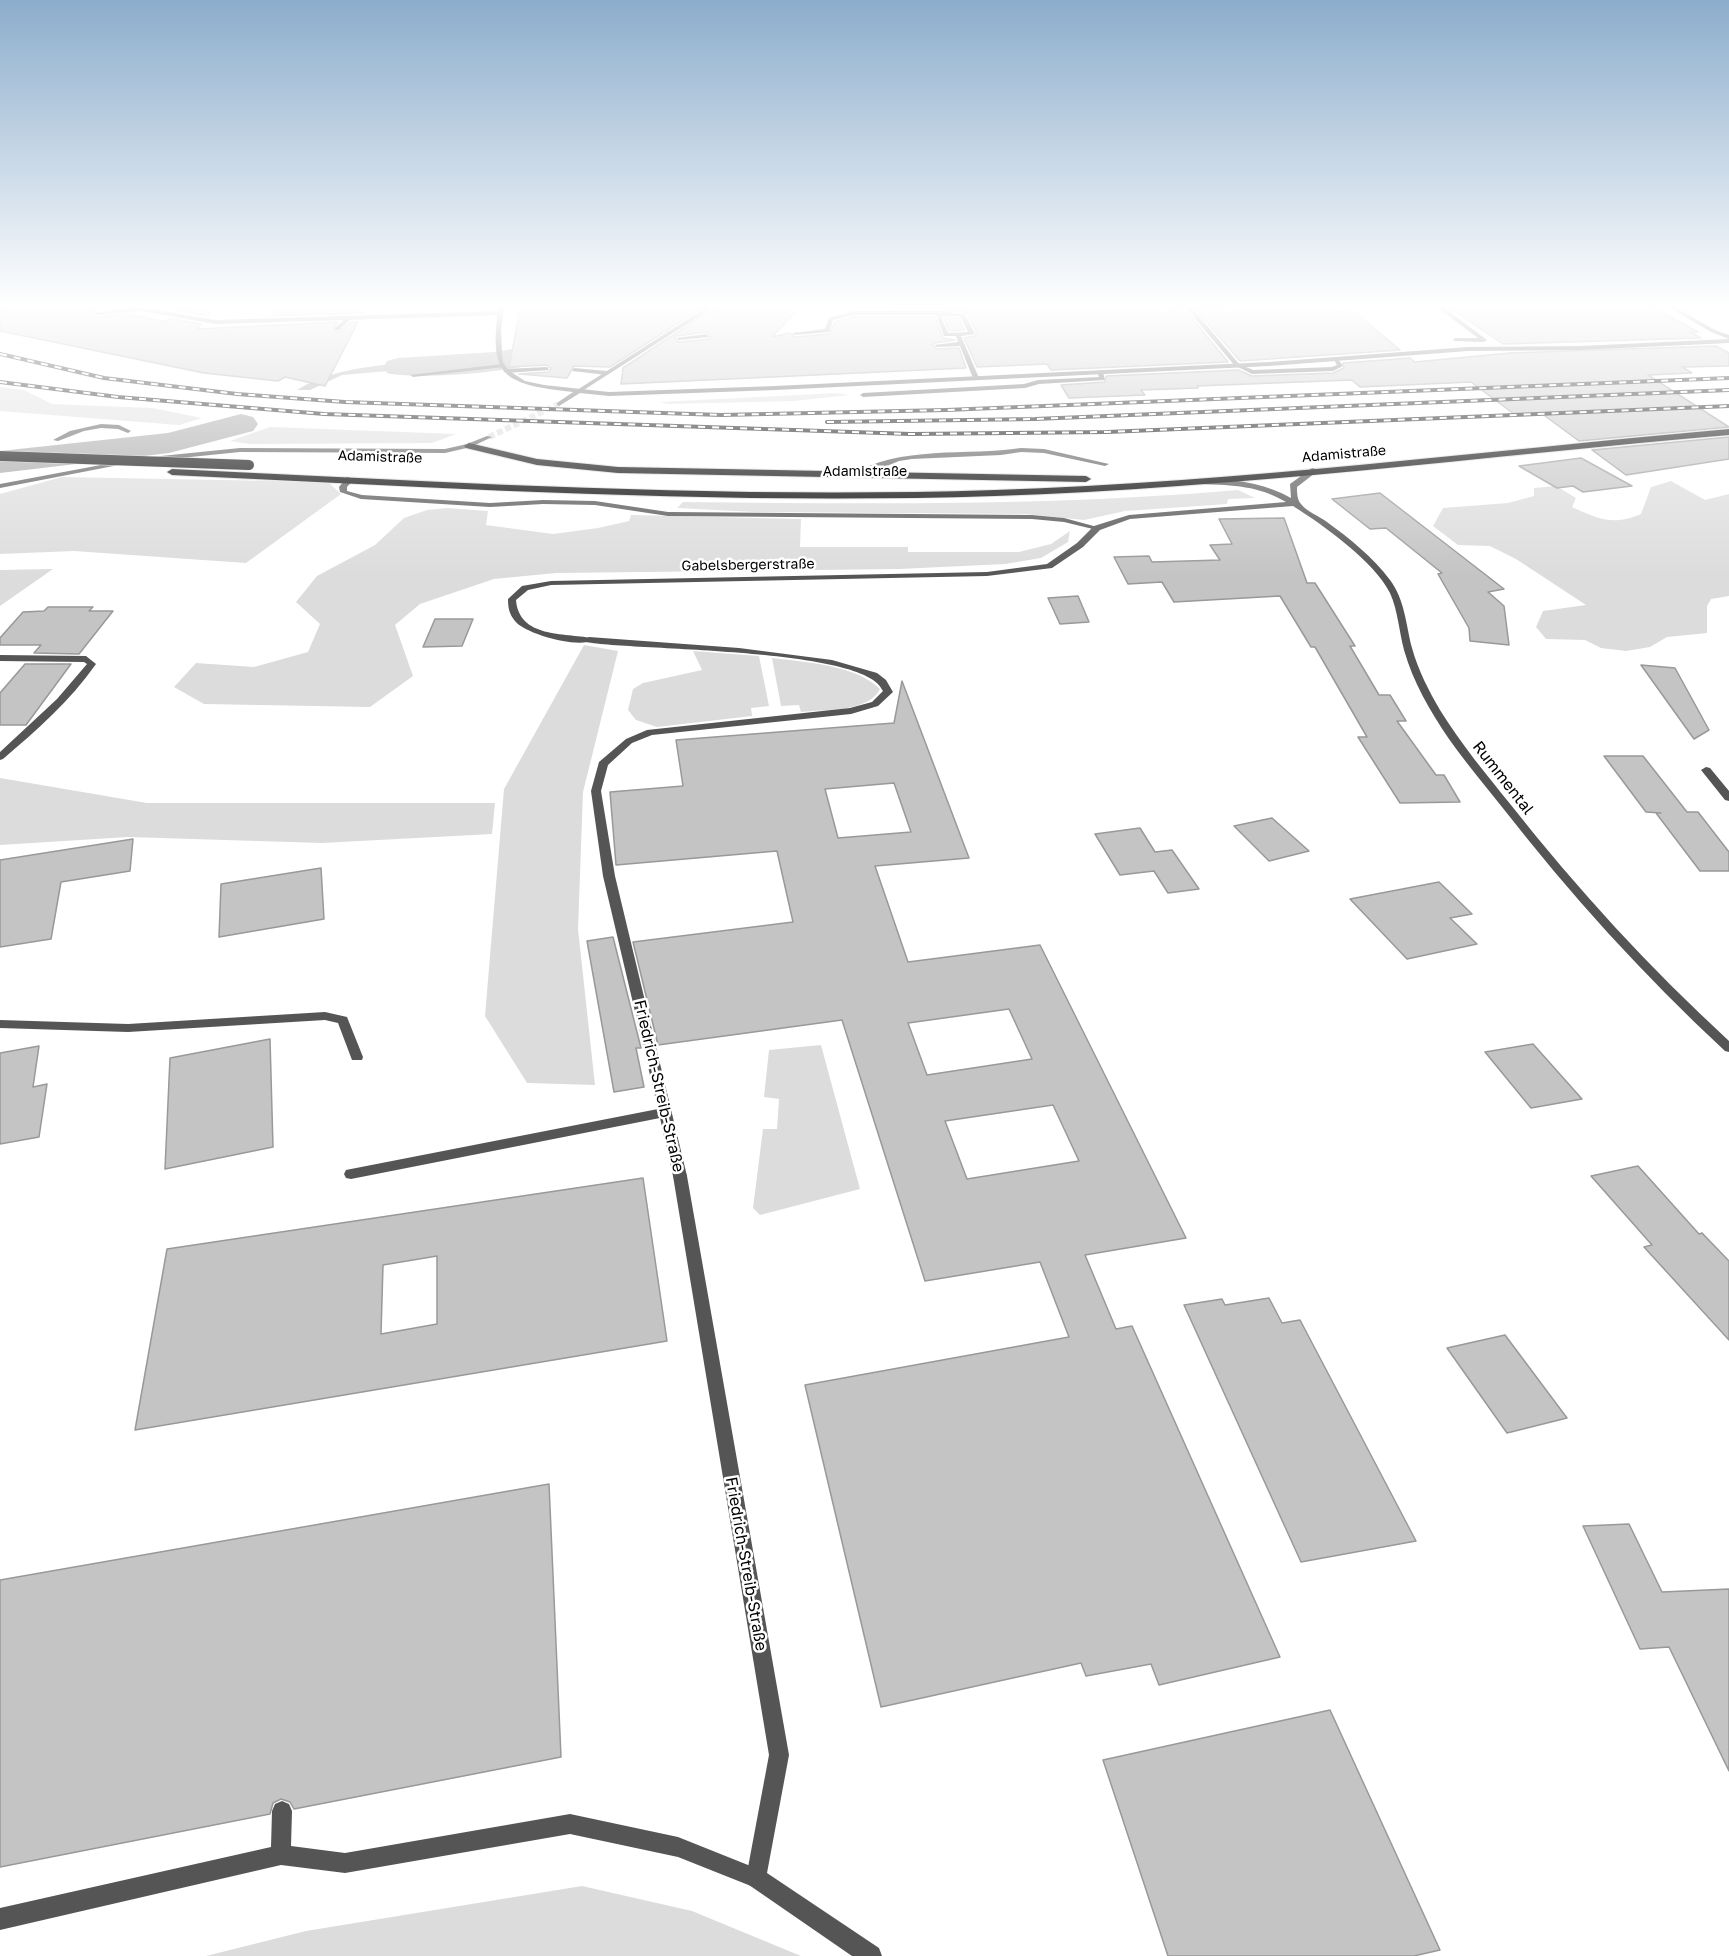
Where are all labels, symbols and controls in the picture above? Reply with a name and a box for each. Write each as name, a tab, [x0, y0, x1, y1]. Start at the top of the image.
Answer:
street label: Adamistraße	[1301, 442, 1387, 466]
street label: Adamistraße	[338, 447, 422, 467]
street label: Adamistraße	[823, 464, 907, 480]
street label: Gabelsbergerstraße	[681, 555, 815, 575]
street label: Rummental	[1468, 737, 1538, 819]
street label: Friedrich-Streib-Straße	[630, 998, 688, 1174]
street label: Friedrich-Streib-Straße	[721, 1476, 771, 1652]

